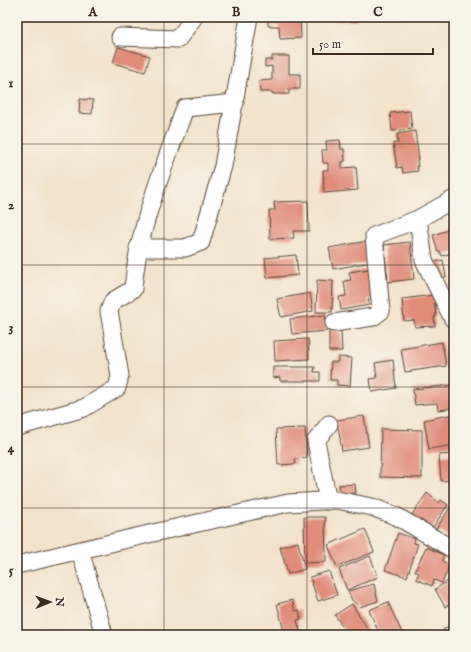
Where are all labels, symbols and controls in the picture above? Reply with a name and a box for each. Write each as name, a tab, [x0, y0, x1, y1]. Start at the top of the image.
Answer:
text: A	[88, 4, 99, 21]
text: B	[232, 4, 241, 21]
text: C	[373, 4, 383, 21]
scale bar	[313, 30, 433, 56]
text: 50 m	[319, 37, 341, 52]
text: 1	[9, 75, 14, 92]
text: 2	[8, 197, 14, 214]
text: 3	[9, 319, 14, 336]
text: 4	[8, 440, 15, 457]
text: 5	[9, 562, 14, 579]
north arrow	[30, 582, 70, 622]
text: N	[52, 596, 66, 607]

